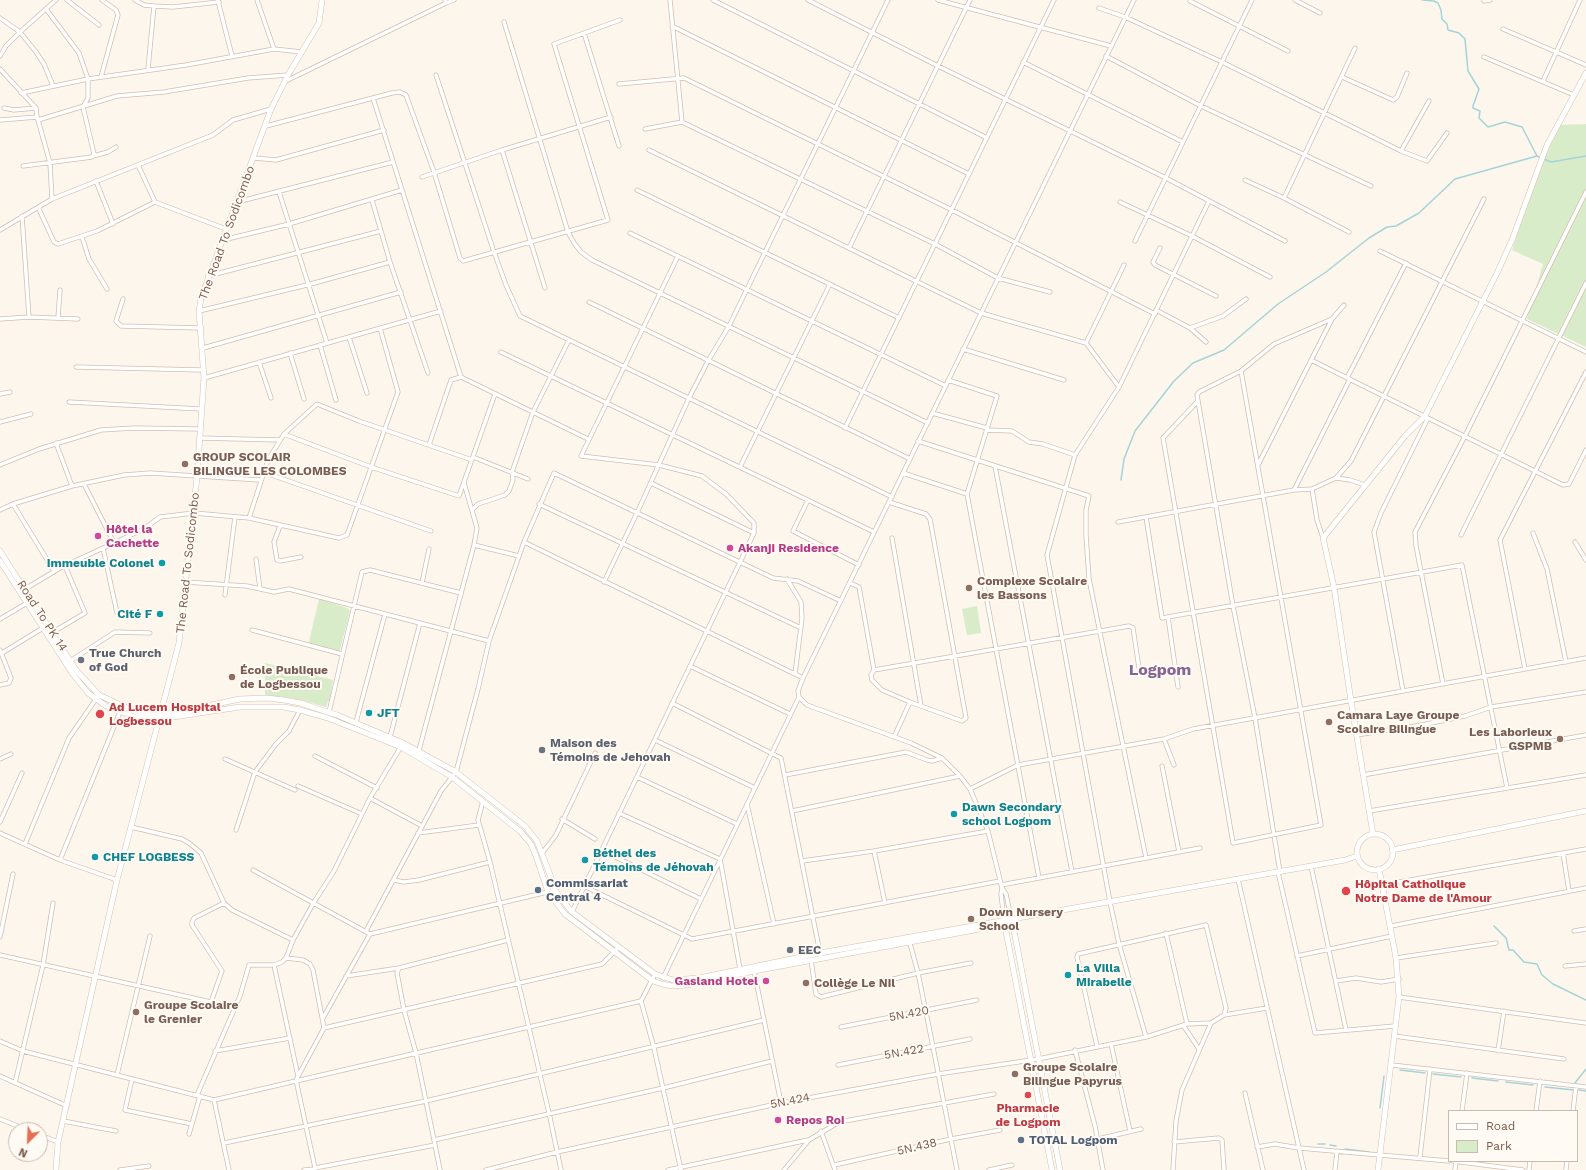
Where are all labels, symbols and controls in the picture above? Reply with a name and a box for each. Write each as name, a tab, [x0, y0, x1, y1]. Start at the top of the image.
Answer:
street label: The Road To Sodicombo	[196, 164, 258, 302]
place label: GROUP SCOLAIR BILINGUE LES COLOMBES	[193, 450, 346, 478]
marker: GROUP SCOLAIR BILINGUE LES COLOMBES	[180, 459, 190, 469]
street label: The Road To Sodicombo	[173, 492, 203, 634]
place label: Hôtel la Cachette	[106, 522, 159, 550]
marker: Hôtel la Cachette	[93, 531, 103, 541]
place label: Akanji Residence	[738, 541, 839, 555]
marker: Akanji Residence	[725, 543, 735, 553]
place label: Immeuble Colonel	[47, 556, 154, 570]
marker: Immeuble Colonel	[157, 558, 167, 568]
place label: Complexe Scolaire les Bassons	[977, 574, 1087, 602]
street label: Road To PK 14	[14, 578, 70, 654]
marker: Complexe Scolaire les Bassons	[964, 583, 974, 593]
place label: Cité F	[117, 607, 152, 621]
marker: Cité F	[155, 609, 165, 619]
place label: True Church of God	[89, 646, 161, 674]
marker: True Church of God	[76, 655, 86, 665]
district label: Logpom	[1129, 660, 1191, 680]
place label: École Publique de Logbessou	[240, 663, 328, 691]
marker: École Publique de Logbessou	[227, 672, 237, 682]
place label: Ad Lucem Hospital Logbessou	[109, 700, 221, 728]
place label: JFT	[377, 706, 400, 720]
marker: Ad Lucem Hospital Logbessou	[94, 708, 106, 720]
marker: JFT	[364, 708, 374, 718]
place label: Camara Laye Groupe Scolaire Bilingue	[1337, 708, 1459, 736]
marker: Camara Laye Groupe Scolaire Bilingue	[1324, 717, 1334, 727]
place label: Les Laborieux GSPMB	[1469, 725, 1552, 753]
marker: Les Laborieux GSPMB	[1555, 734, 1565, 744]
place label: Maison des Témoins de Jehovah	[550, 736, 671, 764]
marker: Maison des Témoins de Jehovah	[537, 745, 547, 755]
place label: Dawn Secondary school Logpom	[962, 800, 1061, 828]
marker: Dawn Secondary school Logpom	[949, 809, 959, 819]
place label: Béthel des Témoins de Jéhovah	[593, 846, 714, 874]
place label: CHEF LOGBESS	[103, 850, 194, 864]
marker: CHEF LOGBESS	[90, 852, 100, 862]
marker: Béthel des Témoins de Jéhovah	[580, 855, 590, 865]
place label: Commissariat Central 4	[546, 876, 628, 904]
place label: Hôpital Catholique Notre Dame de l'Amour	[1355, 877, 1492, 905]
marker: Commissariat Central 4	[533, 885, 543, 895]
marker: Hôpital Catholique Notre Dame de l'Amour	[1340, 885, 1352, 897]
place label: Down Nursery School	[979, 905, 1063, 933]
marker: Down Nursery School	[966, 914, 976, 924]
place label: EEC	[798, 943, 821, 957]
marker: EEC	[785, 945, 795, 955]
place label: La Villa Mirabelle	[1076, 961, 1132, 989]
marker: La Villa Mirabelle	[1063, 970, 1073, 980]
place label: Gasland Hotel	[674, 974, 758, 988]
marker: Gasland Hotel	[761, 976, 771, 986]
place label: Collège Le Nil	[814, 976, 895, 990]
marker: Collège Le Nil	[801, 978, 811, 988]
place label: Groupe Scolaire le Grenier	[144, 998, 238, 1026]
street label: 5N.420	[888, 1003, 930, 1025]
marker: Groupe Scolaire le Grenier	[131, 1007, 141, 1017]
street label: 5N.422	[883, 1041, 925, 1063]
place label: Groupe Scolaire Bilingue Papyrus	[1023, 1060, 1122, 1088]
marker: Groupe Scolaire Bilingue Papyrus	[1010, 1069, 1020, 1079]
street label: 5N.424	[769, 1090, 811, 1112]
marker: Pharmacie de Logpom	[1023, 1090, 1033, 1100]
place label: Pharmacie de Logpom	[996, 1101, 1060, 1129]
legend	[1448, 1110, 1578, 1162]
place label: Repos Roi	[786, 1113, 845, 1127]
marker: Repos Roi	[773, 1115, 783, 1125]
text: Road	[1486, 1119, 1515, 1133]
north arrow	[8, 1122, 48, 1162]
place label: TOTAL Logpom	[1029, 1133, 1118, 1147]
street label: 5N.438	[896, 1135, 938, 1159]
marker: TOTAL Logpom	[1016, 1135, 1026, 1145]
text: Park	[1486, 1139, 1512, 1153]
text: N	[17, 1145, 30, 1160]

